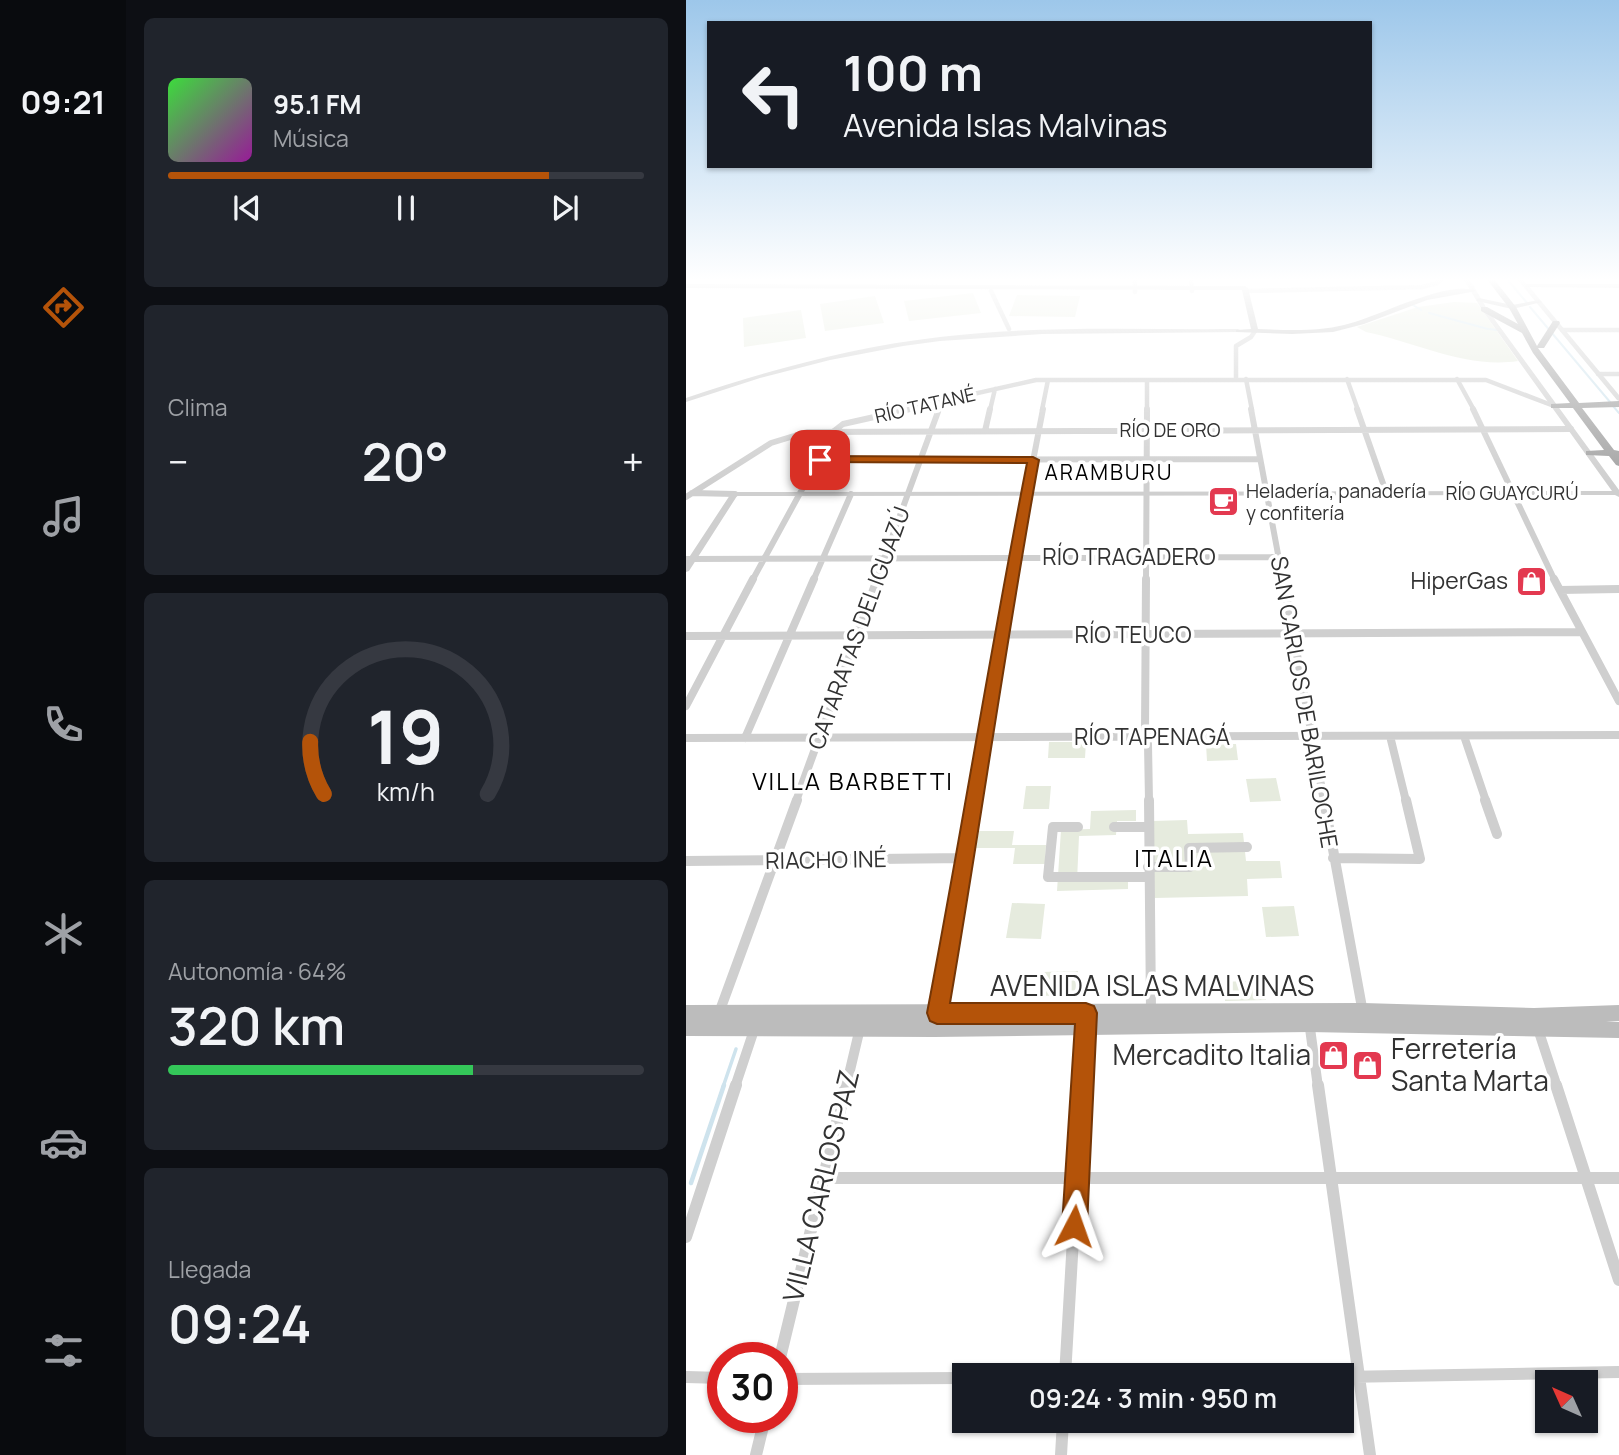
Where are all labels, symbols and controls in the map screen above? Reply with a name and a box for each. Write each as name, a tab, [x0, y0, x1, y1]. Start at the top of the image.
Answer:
text: 100 m	[843, 39, 983, 106]
icon: left	[728, 49, 819, 140]
text: 09:21	[21, 80, 105, 124]
text: 95.1 FM	[273, 86, 362, 122]
text: Avenida Islas Malvinas	[843, 103, 1168, 147]
text: Música	[273, 122, 349, 154]
icon: previous	[228, 189, 266, 227]
icon: pause	[387, 189, 425, 227]
icon: next	[546, 189, 584, 227]
icon: directions	[39, 283, 88, 332]
street label: RÍO TATANÉ	[872, 381, 978, 429]
text: Clima	[168, 391, 227, 423]
street label: RÍO DE ORO	[1120, 417, 1221, 443]
text: 20°	[362, 426, 449, 497]
pin	[790, 430, 850, 490]
text: −	[168, 435, 189, 487]
text: +	[622, 435, 644, 487]
icon: arrive	[801, 441, 839, 479]
district label: ARAMBURU	[1044, 458, 1174, 486]
place label: Heladería, panadería y confitería	[1246, 478, 1426, 526]
street label: RÍO GUAYCURÚ	[1445, 480, 1579, 506]
cafe icon: Heladería, panadería y confitería	[1206, 485, 1240, 519]
icon: music	[39, 492, 88, 541]
street label: CATARATAS DEL IGUAZÚ	[799, 502, 917, 754]
street label: RÍO TRAGADERO	[1042, 540, 1216, 572]
street label: SAN CARLOS DE BARILOCHE	[1264, 553, 1346, 850]
place label: HiperGas	[1410, 564, 1508, 596]
shop icon: HiperGas	[1514, 564, 1548, 598]
street label: RÍO TEUCO	[1074, 618, 1192, 650]
text: 19	[367, 686, 445, 786]
icon: phone	[39, 700, 88, 749]
street label: RÍO TAPENAGÁ	[1074, 720, 1230, 752]
district label: VILLA BARBETTI	[752, 764, 954, 797]
text: km/h	[377, 773, 435, 808]
district label: ITALIA	[1134, 841, 1214, 874]
street label: RIACHO INÉ	[765, 842, 887, 876]
icon: climate	[39, 909, 88, 958]
text: Autonomía · 64%	[168, 955, 346, 987]
street label: AVENIDA ISLAS MALVINAS	[990, 966, 1314, 1004]
text: 320 km	[168, 990, 345, 1061]
place label: Ferretería Santa Marta	[1391, 1029, 1549, 1099]
place label: Mercadito Italia	[1112, 1035, 1311, 1073]
shop icon: Mercadito Italia	[1317, 1038, 1351, 1072]
shop icon: Ferretería Santa Marta	[1351, 1048, 1385, 1082]
street label: VILLA CARLOS PAZ	[773, 1066, 867, 1306]
icon: car	[39, 1118, 88, 1167]
position arrow	[1037, 1189, 1111, 1263]
text: Llegada	[168, 1253, 251, 1285]
text: 09:24	[168, 1288, 312, 1359]
icon: filters	[39, 1326, 88, 1375]
speed limit sign: 30	[707, 1342, 798, 1433]
north arrow	[1535, 1370, 1598, 1433]
map controls	[1535, 1370, 1598, 1433]
text: 09:24 · 3 min · 950 m	[1029, 1380, 1277, 1416]

